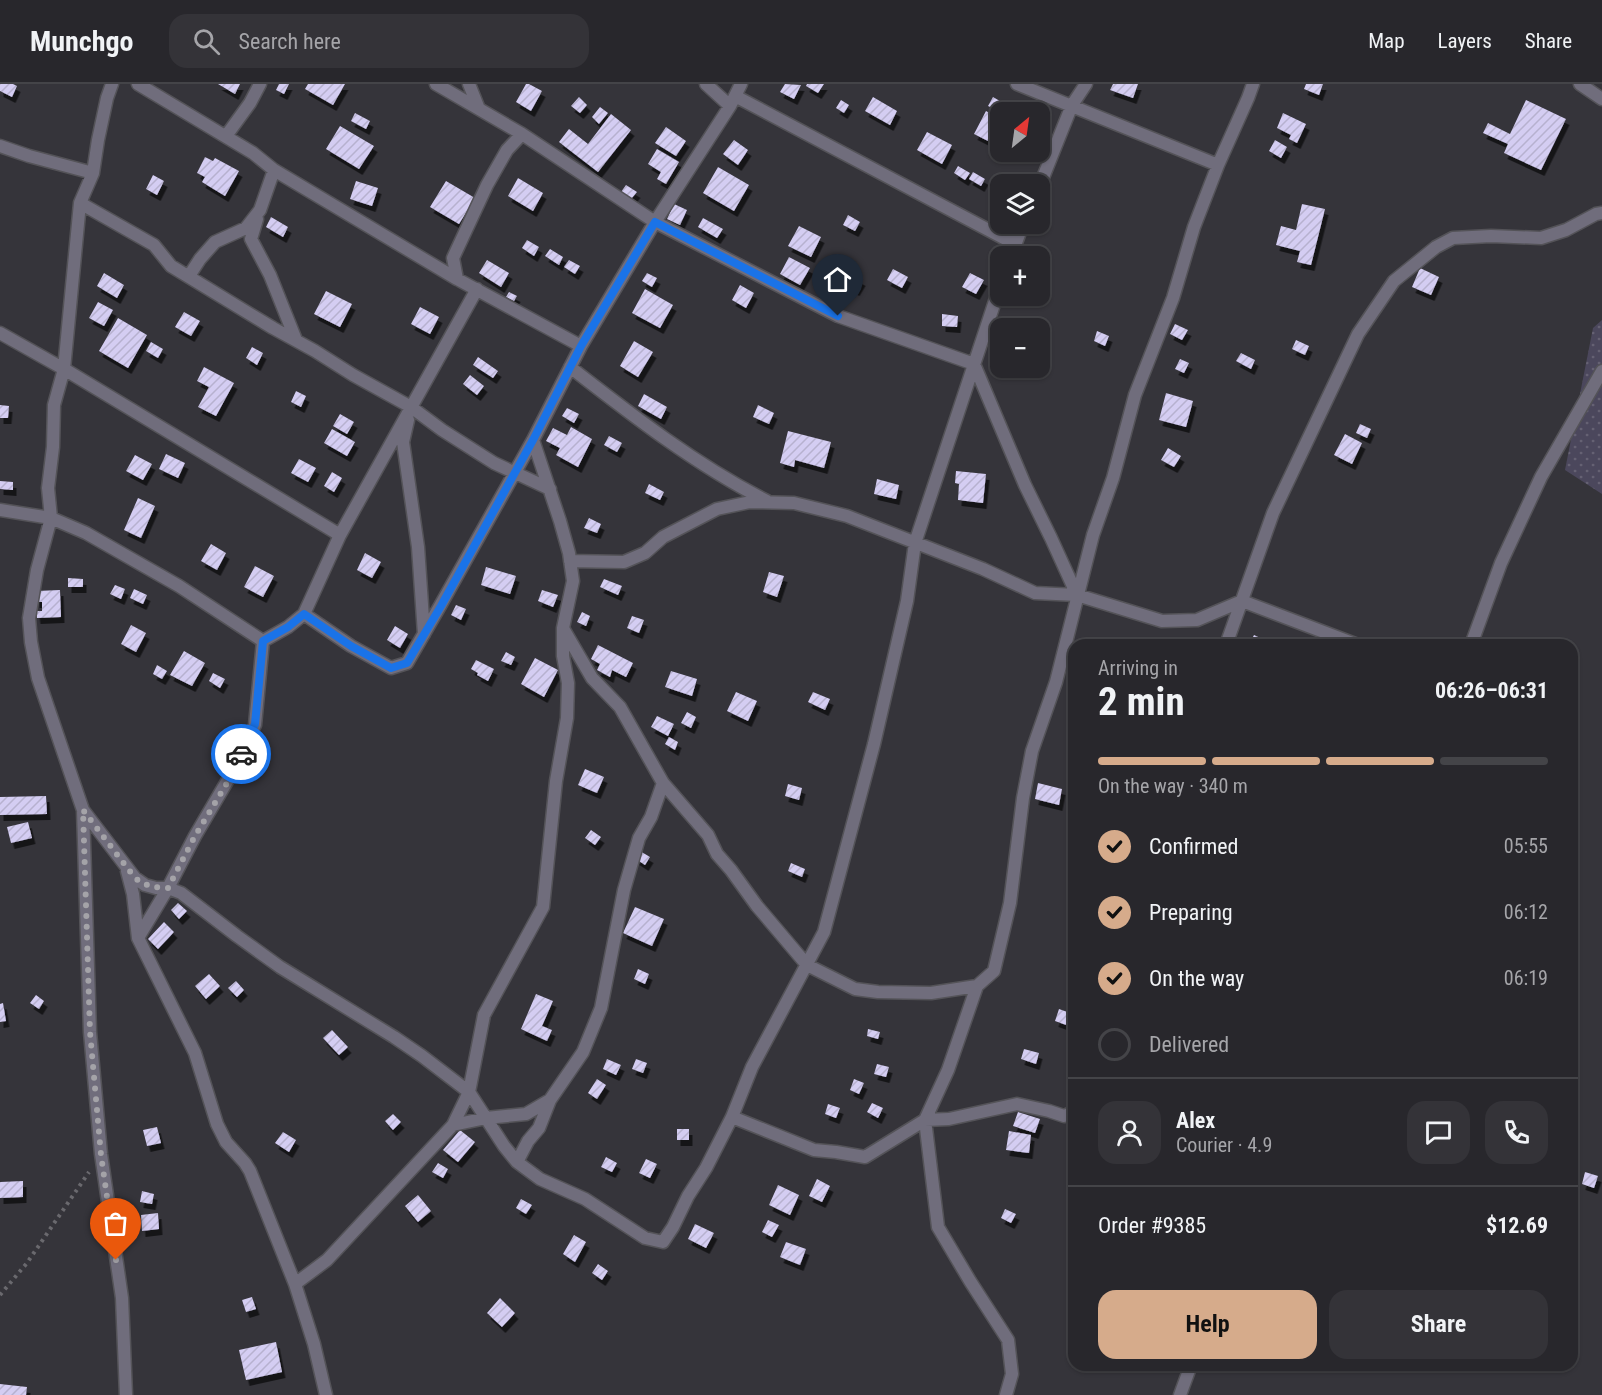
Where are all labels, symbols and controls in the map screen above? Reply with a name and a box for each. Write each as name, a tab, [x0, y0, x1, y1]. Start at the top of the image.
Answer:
search box	[169, 14, 589, 68]
text: Munchgo	[30, 25, 133, 58]
icon: search	[190, 25, 223, 58]
text: Search here	[238, 29, 341, 54]
text: Map	[1368, 29, 1405, 53]
text: Layers	[1438, 29, 1492, 53]
text: Share	[1525, 29, 1572, 53]
north arrow	[990, 102, 1050, 162]
map controls	[990, 102, 1050, 378]
button: layers	[990, 174, 1050, 234]
button: +	[990, 246, 1050, 306]
pin	[812, 254, 863, 316]
icon: home	[821, 263, 854, 296]
button: −	[990, 318, 1050, 378]
text: Arriving in	[1098, 656, 1178, 680]
text: 06:26–06:31	[1435, 678, 1548, 703]
text: 2 min	[1098, 679, 1185, 725]
courier	[211, 724, 271, 784]
icon: car	[225, 738, 258, 771]
text: On the way · 340 m	[1098, 774, 1248, 798]
icon: check	[1098, 830, 1131, 863]
text: Confirmed	[1149, 834, 1238, 859]
text: 05:55	[1504, 834, 1548, 858]
icon: check	[1098, 896, 1131, 929]
text: Preparing	[1149, 900, 1233, 925]
text: 06:12	[1504, 900, 1548, 924]
icon: check	[1098, 962, 1131, 995]
text: On the way	[1149, 966, 1244, 991]
text: 06:19	[1504, 966, 1548, 990]
text: Delivered	[1149, 1032, 1229, 1057]
button: person	[1098, 1101, 1161, 1164]
button: chat	[1407, 1101, 1470, 1164]
button: phone	[1485, 1101, 1548, 1164]
text: Alex	[1176, 1108, 1215, 1133]
text: Courier · 4.9	[1176, 1133, 1272, 1157]
pin	[90, 1198, 141, 1260]
icon: bag	[99, 1207, 132, 1240]
text: Order #9385	[1098, 1213, 1206, 1238]
text: $12.69	[1486, 1213, 1548, 1238]
button: Help	[1098, 1290, 1317, 1359]
button: Share	[1329, 1290, 1548, 1359]

